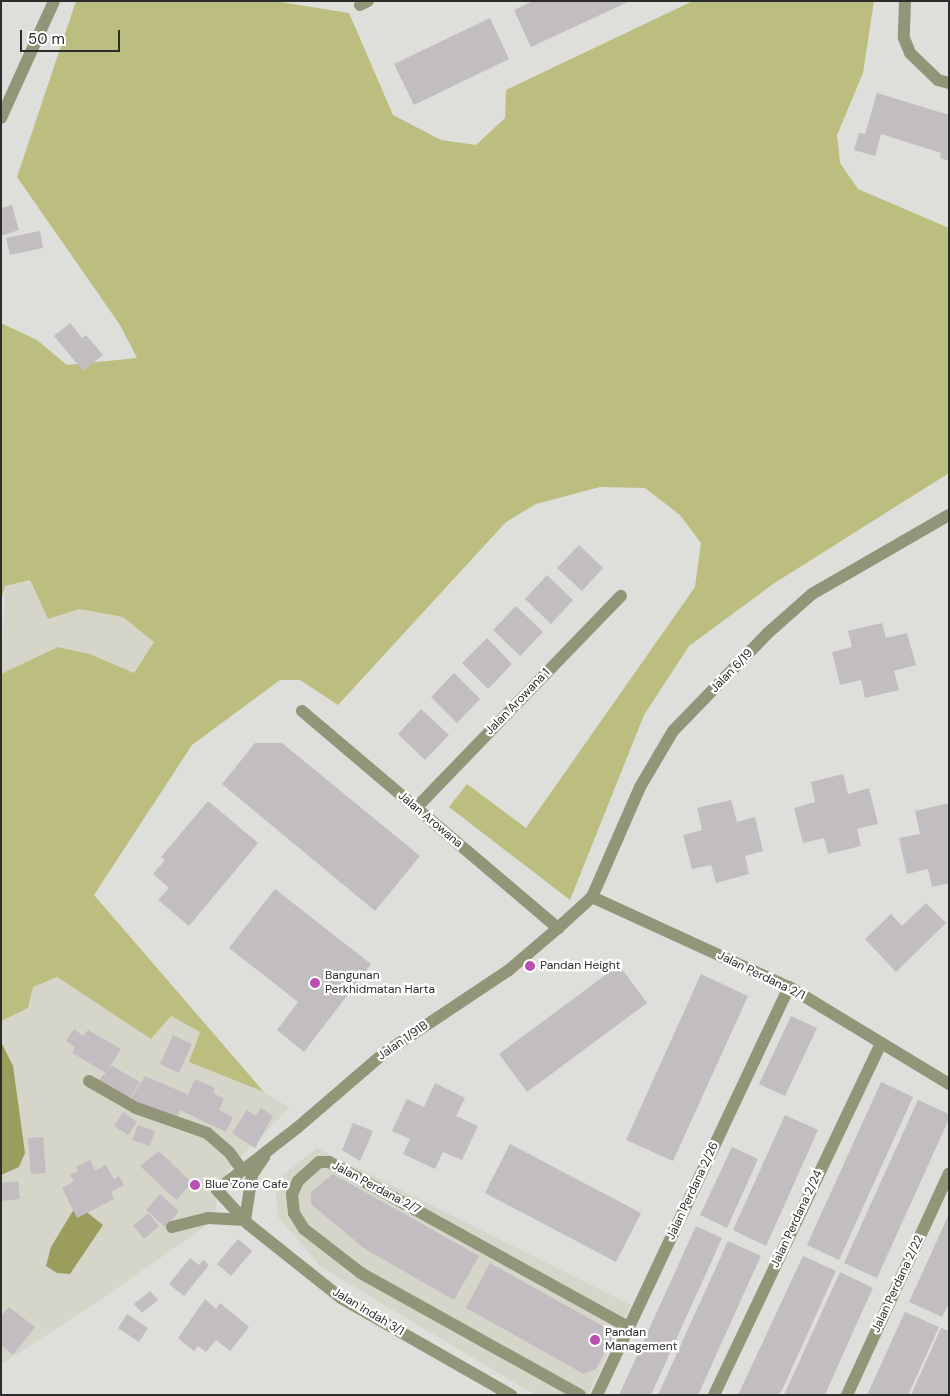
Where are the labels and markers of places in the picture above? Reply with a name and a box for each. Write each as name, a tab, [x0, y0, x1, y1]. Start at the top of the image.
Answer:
place label: Pandan Height	[540, 959, 620, 973]
marker: Pandan Height	[524, 960, 536, 972]
place label: Bangunan Perkhidmatan Harta	[325, 969, 435, 997]
marker: Bangunan Perkhidmatan Harta	[309, 977, 321, 989]
place label: Blue Zone Cafe	[205, 1178, 288, 1192]
marker: Blue Zone Cafe	[189, 1179, 201, 1191]
place label: Pandan Management	[605, 1326, 677, 1354]
marker: Pandan Management	[589, 1334, 601, 1346]

